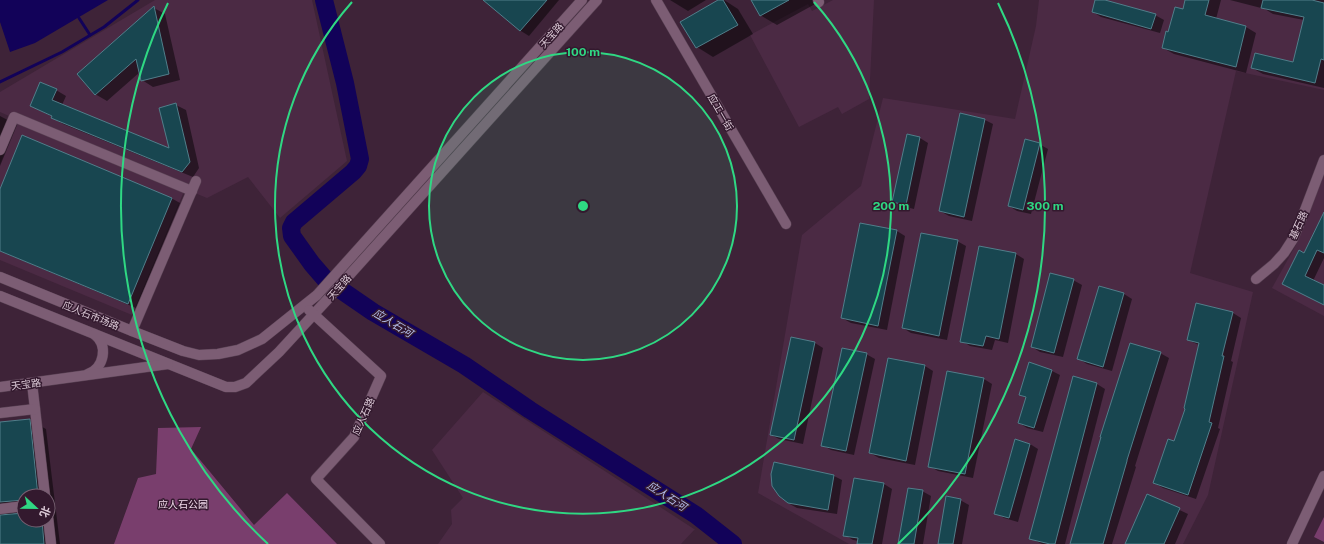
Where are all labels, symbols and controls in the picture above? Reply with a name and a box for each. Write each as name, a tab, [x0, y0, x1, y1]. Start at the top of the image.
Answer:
street label: 天宝路	[537, 20, 565, 50]
text: 100 m	[566, 45, 600, 59]
street label: 应工一街	[706, 92, 736, 132]
centre of rings	[576, 199, 590, 213]
text: 200 m	[873, 199, 909, 213]
text: 300 m	[1027, 199, 1064, 213]
street label: 基石路	[1286, 209, 1310, 241]
street label: 天宝路	[325, 272, 353, 302]
street label: 应人石市场路	[61, 298, 121, 332]
water label: 应人石河	[371, 307, 417, 341]
street label: 天宝路	[10, 376, 42, 392]
street label: 应人石路	[349, 395, 377, 437]
water label: 应人石河	[645, 479, 690, 514]
north arrow	[16, 488, 56, 528]
park label: 应人石公园	[158, 498, 208, 510]
text: 北	[38, 504, 53, 519]

